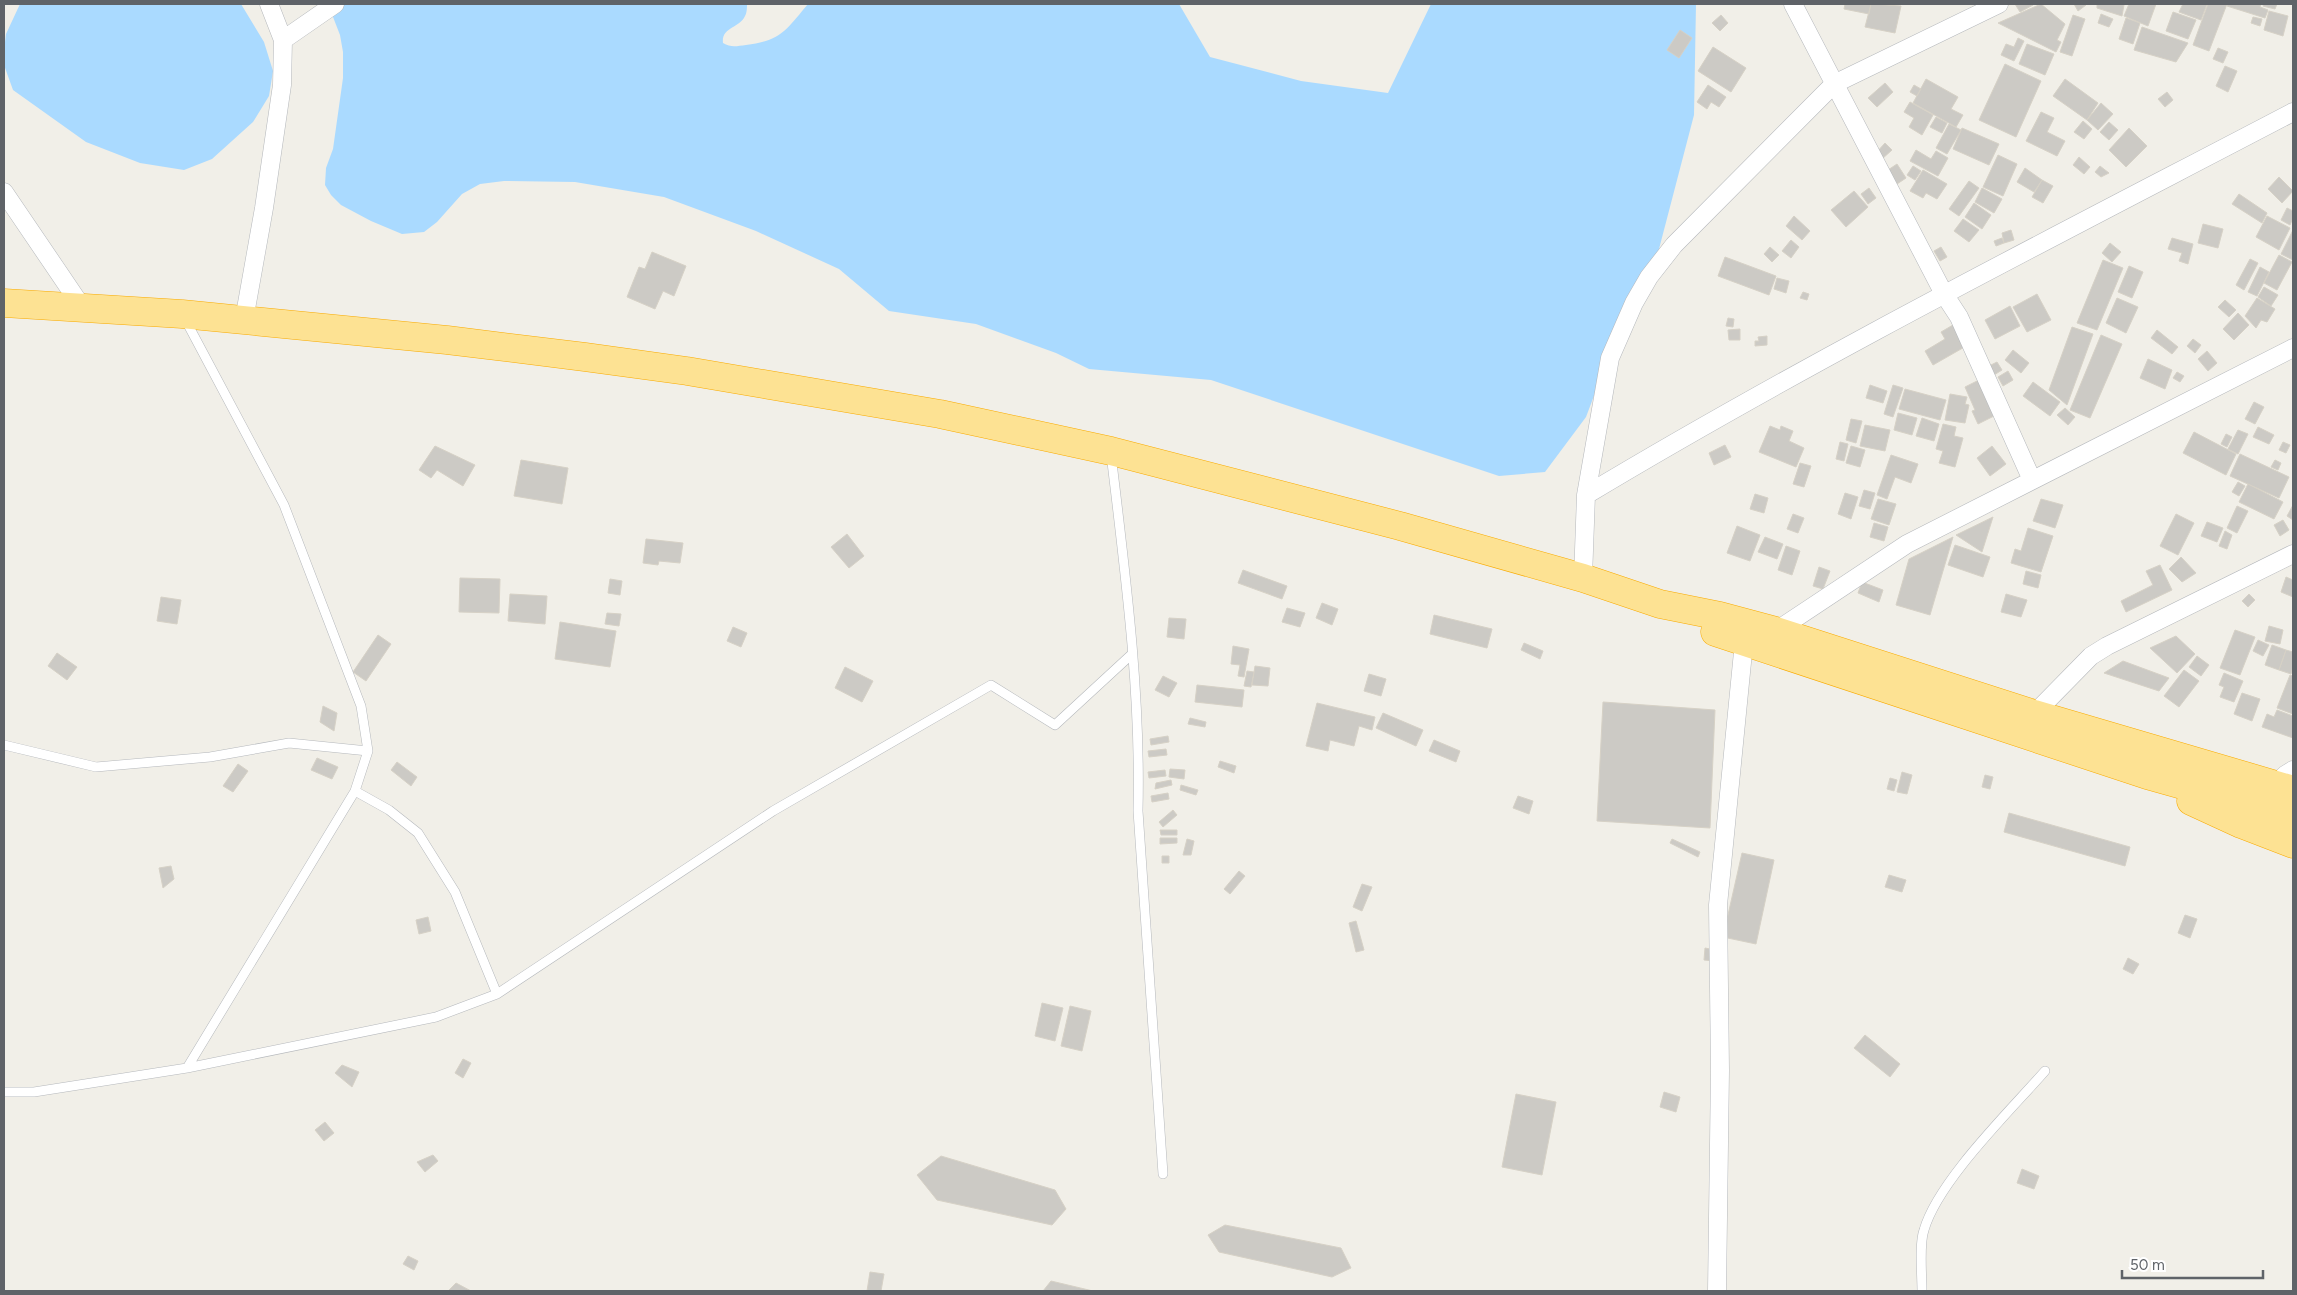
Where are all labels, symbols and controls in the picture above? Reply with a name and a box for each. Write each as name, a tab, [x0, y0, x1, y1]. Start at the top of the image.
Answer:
scale bar	[2122, 1248, 2263, 1280]
text: 50 m	[2130, 1256, 2165, 1274]

